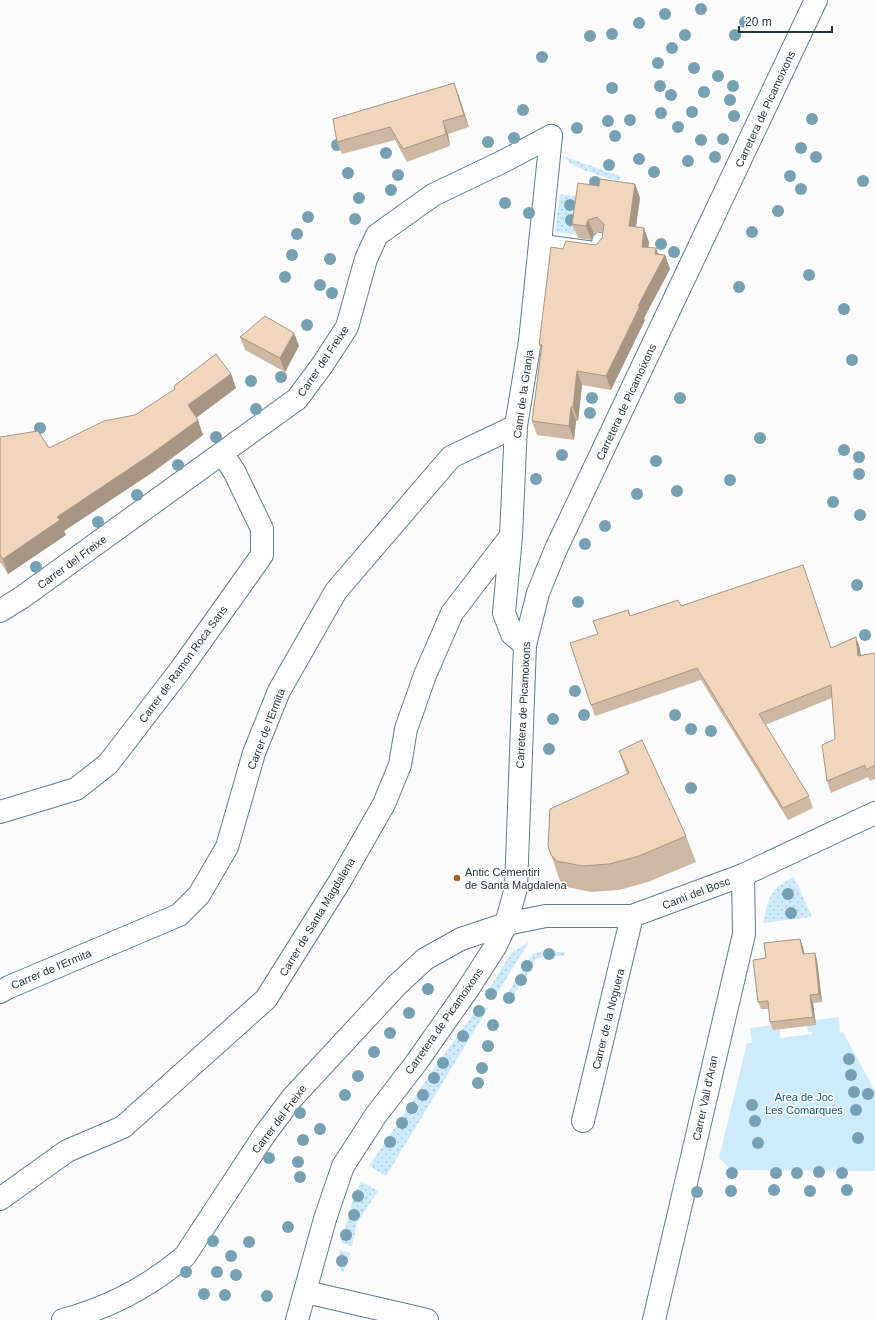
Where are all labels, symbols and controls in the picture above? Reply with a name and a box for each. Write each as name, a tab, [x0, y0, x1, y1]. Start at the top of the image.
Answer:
scale bar	[739, 8, 832, 34]
text: 20 m	[745, 15, 772, 29]
street label: Carretera de Picamoixons	[733, 48, 798, 169]
street label: Carrer del Freixe	[295, 323, 351, 399]
street label: Carretera de Picamoixons	[594, 341, 659, 462]
street label: Camí de la Granja	[511, 348, 535, 439]
street label: Carrer del Freixe	[35, 533, 109, 591]
street label: Carrer de Ramon Roca Sans	[136, 603, 230, 725]
street label: Carretera de Picamoixons	[514, 641, 532, 769]
street label: Carrer de l'Ermita	[245, 686, 287, 771]
street label: Carrer de Santa Magdalena	[277, 855, 358, 978]
place label: Antic Cementiri de Santa Magdalena	[465, 866, 567, 891]
marker: Antic Cementiri de Santa Magdalena	[452, 873, 462, 883]
street label: Camí del Bosc	[660, 874, 732, 911]
street label: Carrer de l'Ermita	[9, 946, 94, 991]
street label: Carretera de Picamoixons	[403, 965, 486, 1077]
street label: Carrer de la Noguera	[590, 967, 627, 1071]
street label: Carrer Vall d'Aran	[690, 1055, 720, 1141]
street label: Carrer del Freixe	[249, 1082, 309, 1156]
park label: Àrea de Joc Les Comarques	[765, 1091, 843, 1116]

